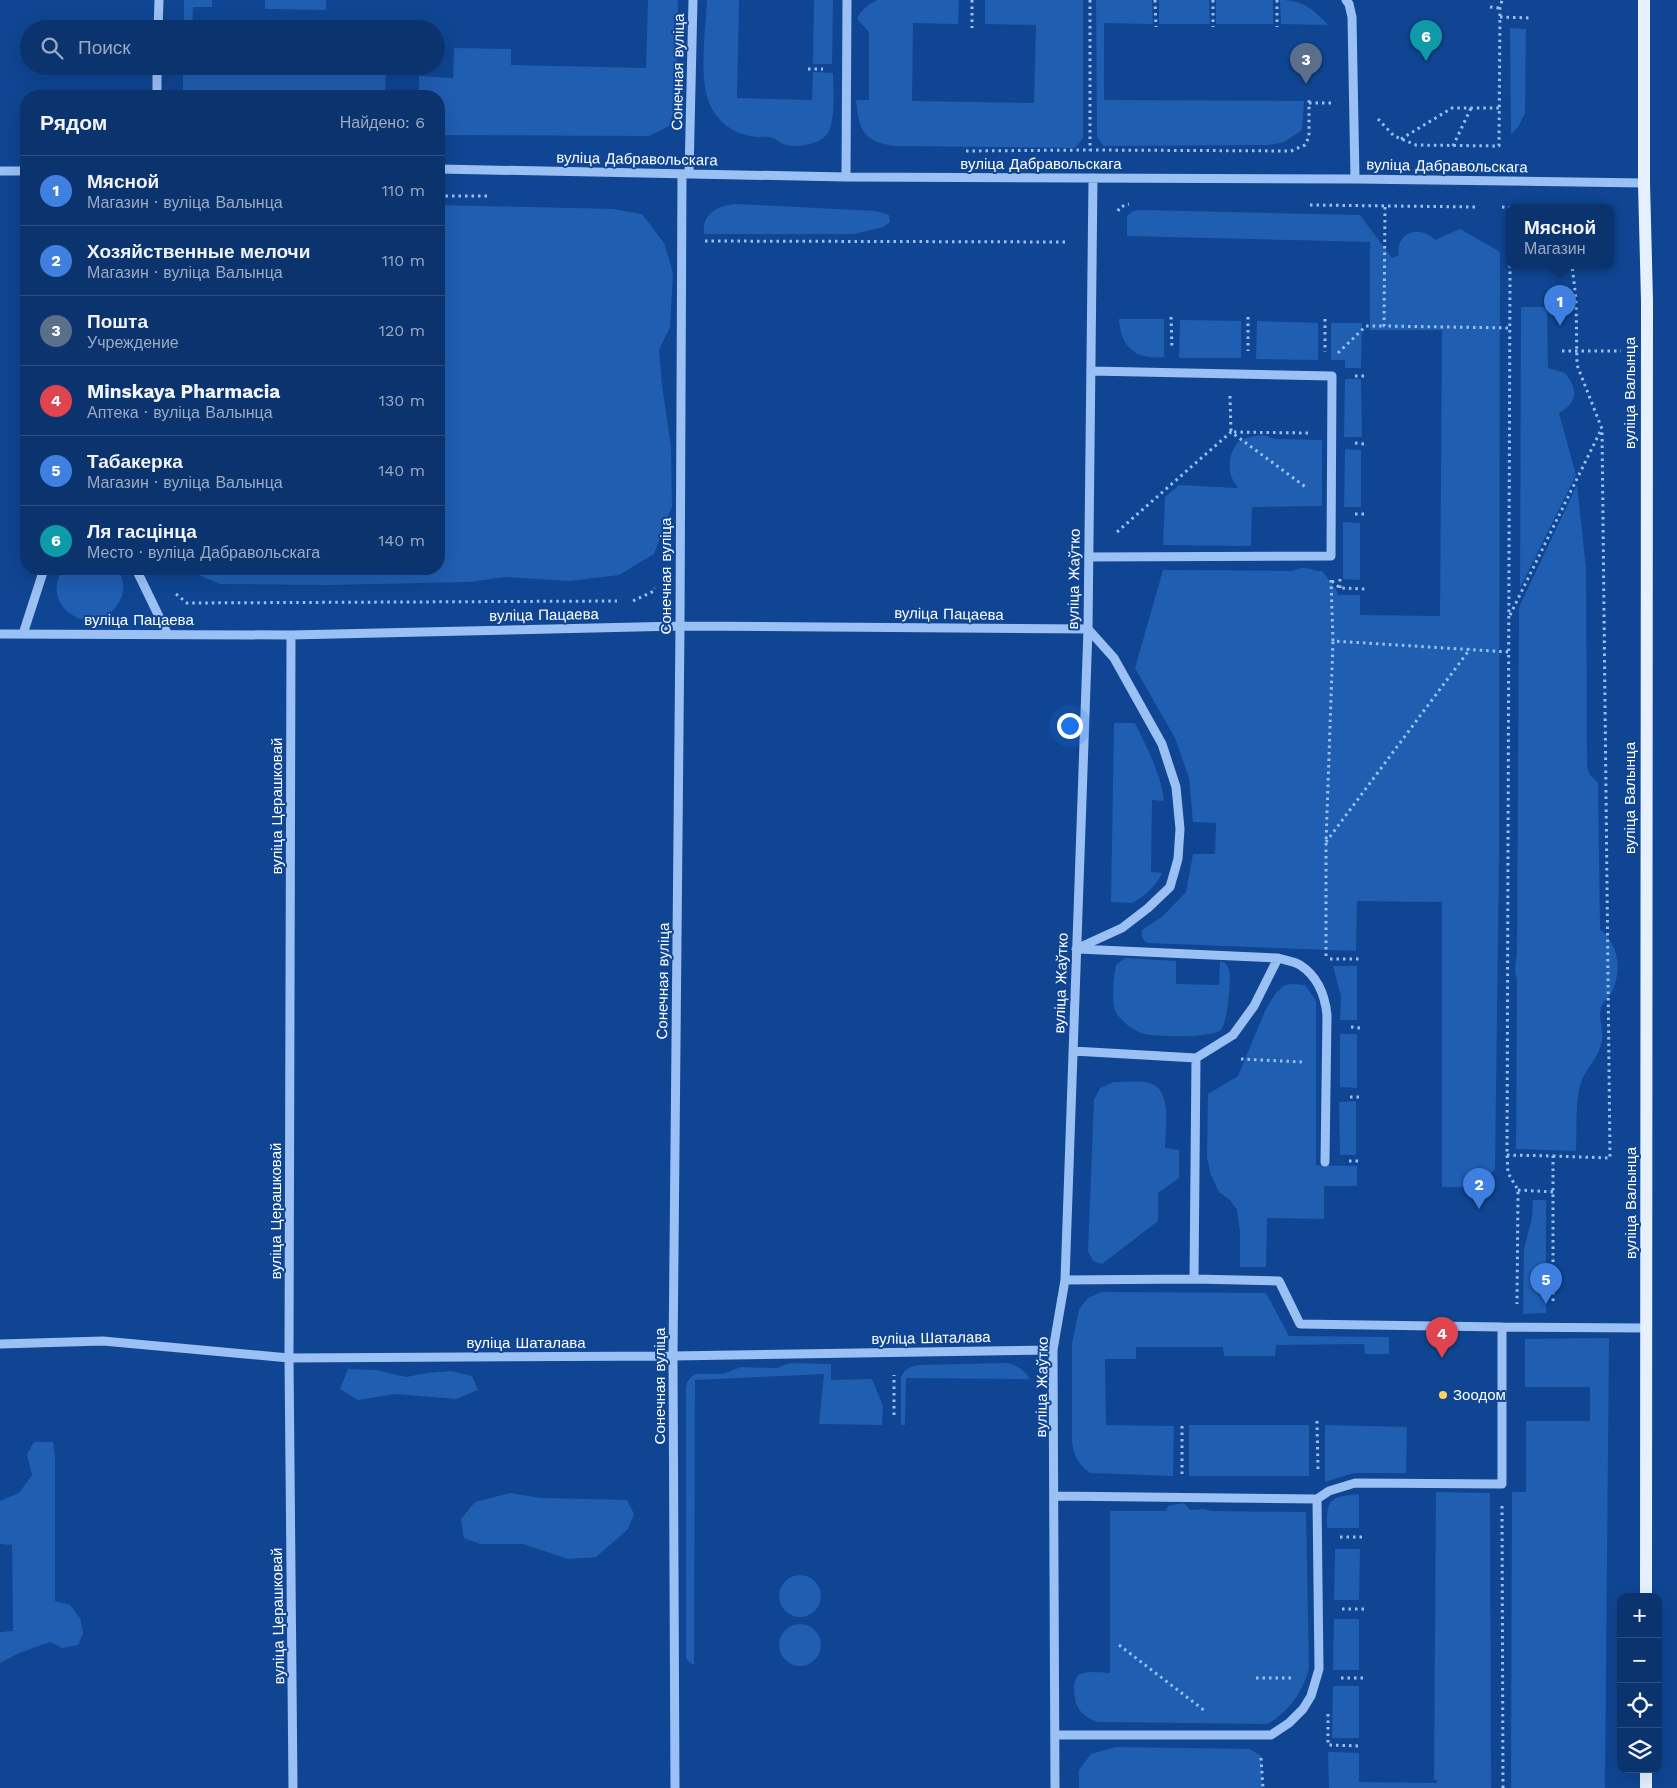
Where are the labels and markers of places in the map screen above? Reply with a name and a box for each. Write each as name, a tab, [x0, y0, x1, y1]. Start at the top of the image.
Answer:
pin: 6	[1410, 20, 1442, 61]
pin: 3	[1290, 43, 1322, 84]
pin: 1	[1544, 285, 1576, 326]
pin: 2	[1463, 1168, 1495, 1209]
pin: 5	[1530, 1263, 1562, 1304]
pin: 4	[1426, 1317, 1458, 1358]
place label: Зоодом	[1453, 1386, 1506, 1404]
marker: Зоодом	[1437, 1389, 1449, 1401]

